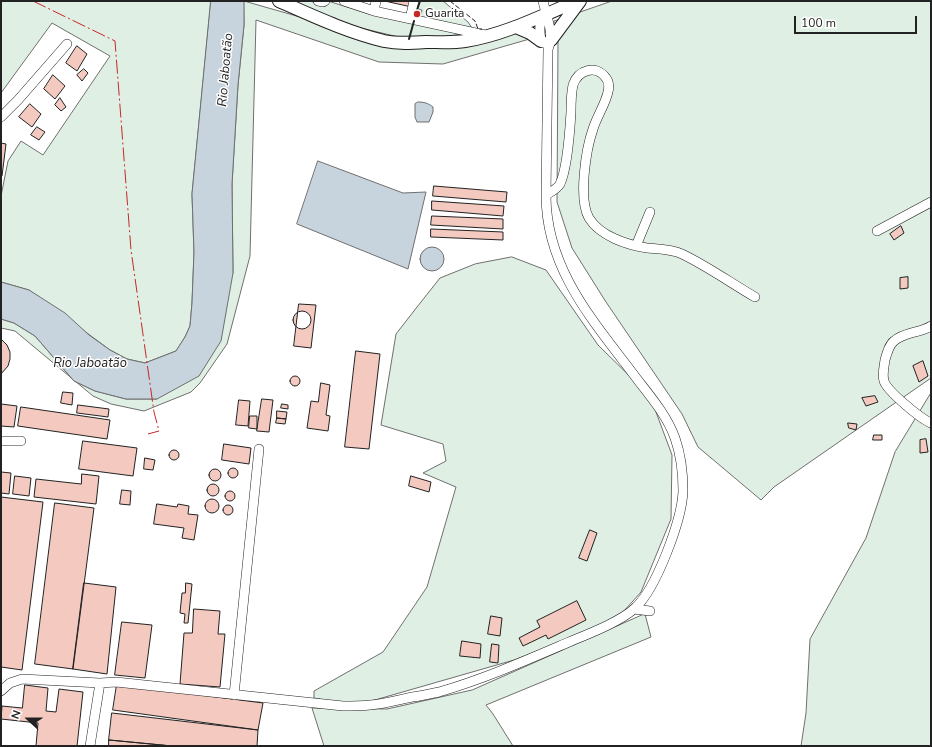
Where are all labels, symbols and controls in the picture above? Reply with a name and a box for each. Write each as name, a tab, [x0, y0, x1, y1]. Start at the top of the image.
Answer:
place label: Guarita	[425, 7, 464, 21]
scale bar	[796, 8, 919, 34]
marker: Guarita	[412, 9, 422, 19]
text: 100 m	[801, 15, 836, 31]
water label: Rio Jaboatão	[215, 33, 237, 107]
water label: Rio Jaboatão	[53, 356, 127, 372]
north arrow	[8, 699, 48, 739]
text: N	[8, 708, 25, 721]

